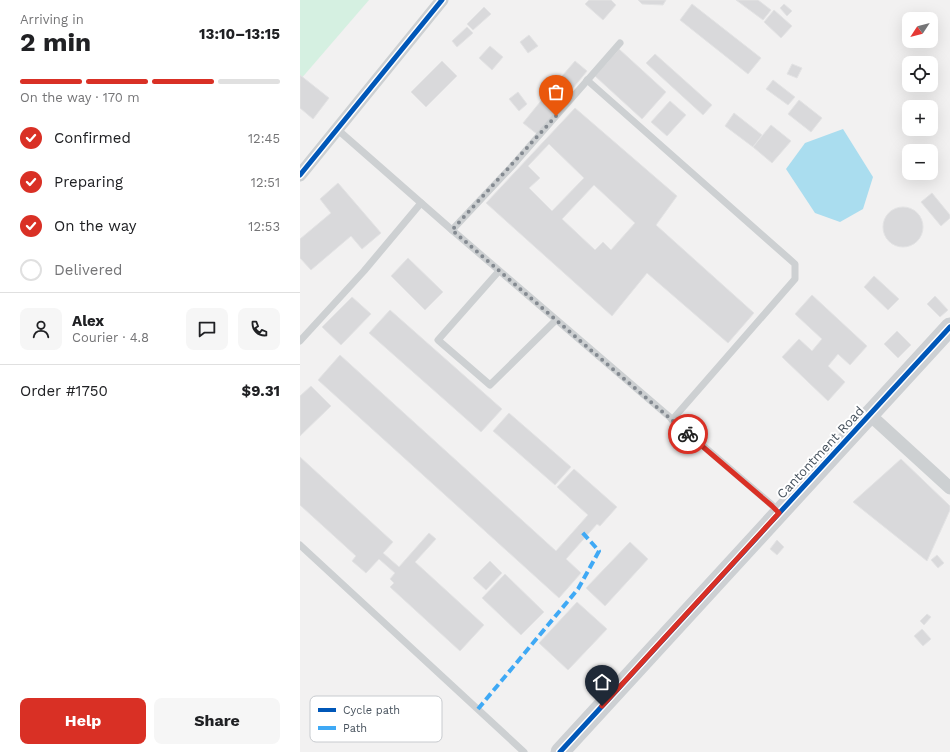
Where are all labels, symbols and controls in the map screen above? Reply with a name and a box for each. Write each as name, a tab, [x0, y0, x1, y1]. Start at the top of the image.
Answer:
text: Arriving in	[20, 12, 84, 27]
north arrow	[902, 12, 938, 48]
map controls	[902, 12, 938, 180]
text: 13:10–13:15	[199, 25, 280, 43]
text: 2 min	[20, 27, 91, 57]
button: locate	[902, 56, 938, 92]
pin	[539, 75, 573, 116]
icon: bag	[545, 81, 567, 103]
text: On the way · 170 m	[20, 90, 140, 105]
button: +	[902, 100, 938, 136]
icon: check	[20, 127, 42, 149]
text: Confirmed	[54, 129, 131, 147]
text: 12:45	[248, 131, 280, 146]
button: −	[902, 144, 938, 180]
icon: check	[20, 171, 42, 193]
text: Preparing	[54, 173, 123, 191]
text: 12:51	[251, 175, 280, 190]
icon: check	[20, 215, 42, 237]
text: On the way	[54, 217, 136, 235]
text: 12:53	[248, 219, 280, 234]
text: Delivered	[54, 261, 122, 279]
button: person	[20, 308, 62, 350]
button: chat	[186, 308, 228, 350]
button: phone	[238, 308, 280, 350]
text: Alex	[72, 312, 104, 330]
text: Courier · 4.8	[72, 330, 149, 345]
text: Order #1750	[20, 382, 108, 400]
text: $9.31	[242, 382, 280, 400]
street label: Cantontment Road	[774, 403, 867, 501]
courier	[668, 414, 708, 454]
icon: bike	[677, 423, 699, 445]
pin	[585, 665, 619, 706]
icon: home	[591, 671, 613, 693]
legend	[310, 696, 442, 742]
button: Help	[20, 698, 146, 744]
button: Share	[154, 698, 280, 744]
text: Cycle path	[343, 704, 400, 717]
text: Path	[343, 722, 367, 735]

